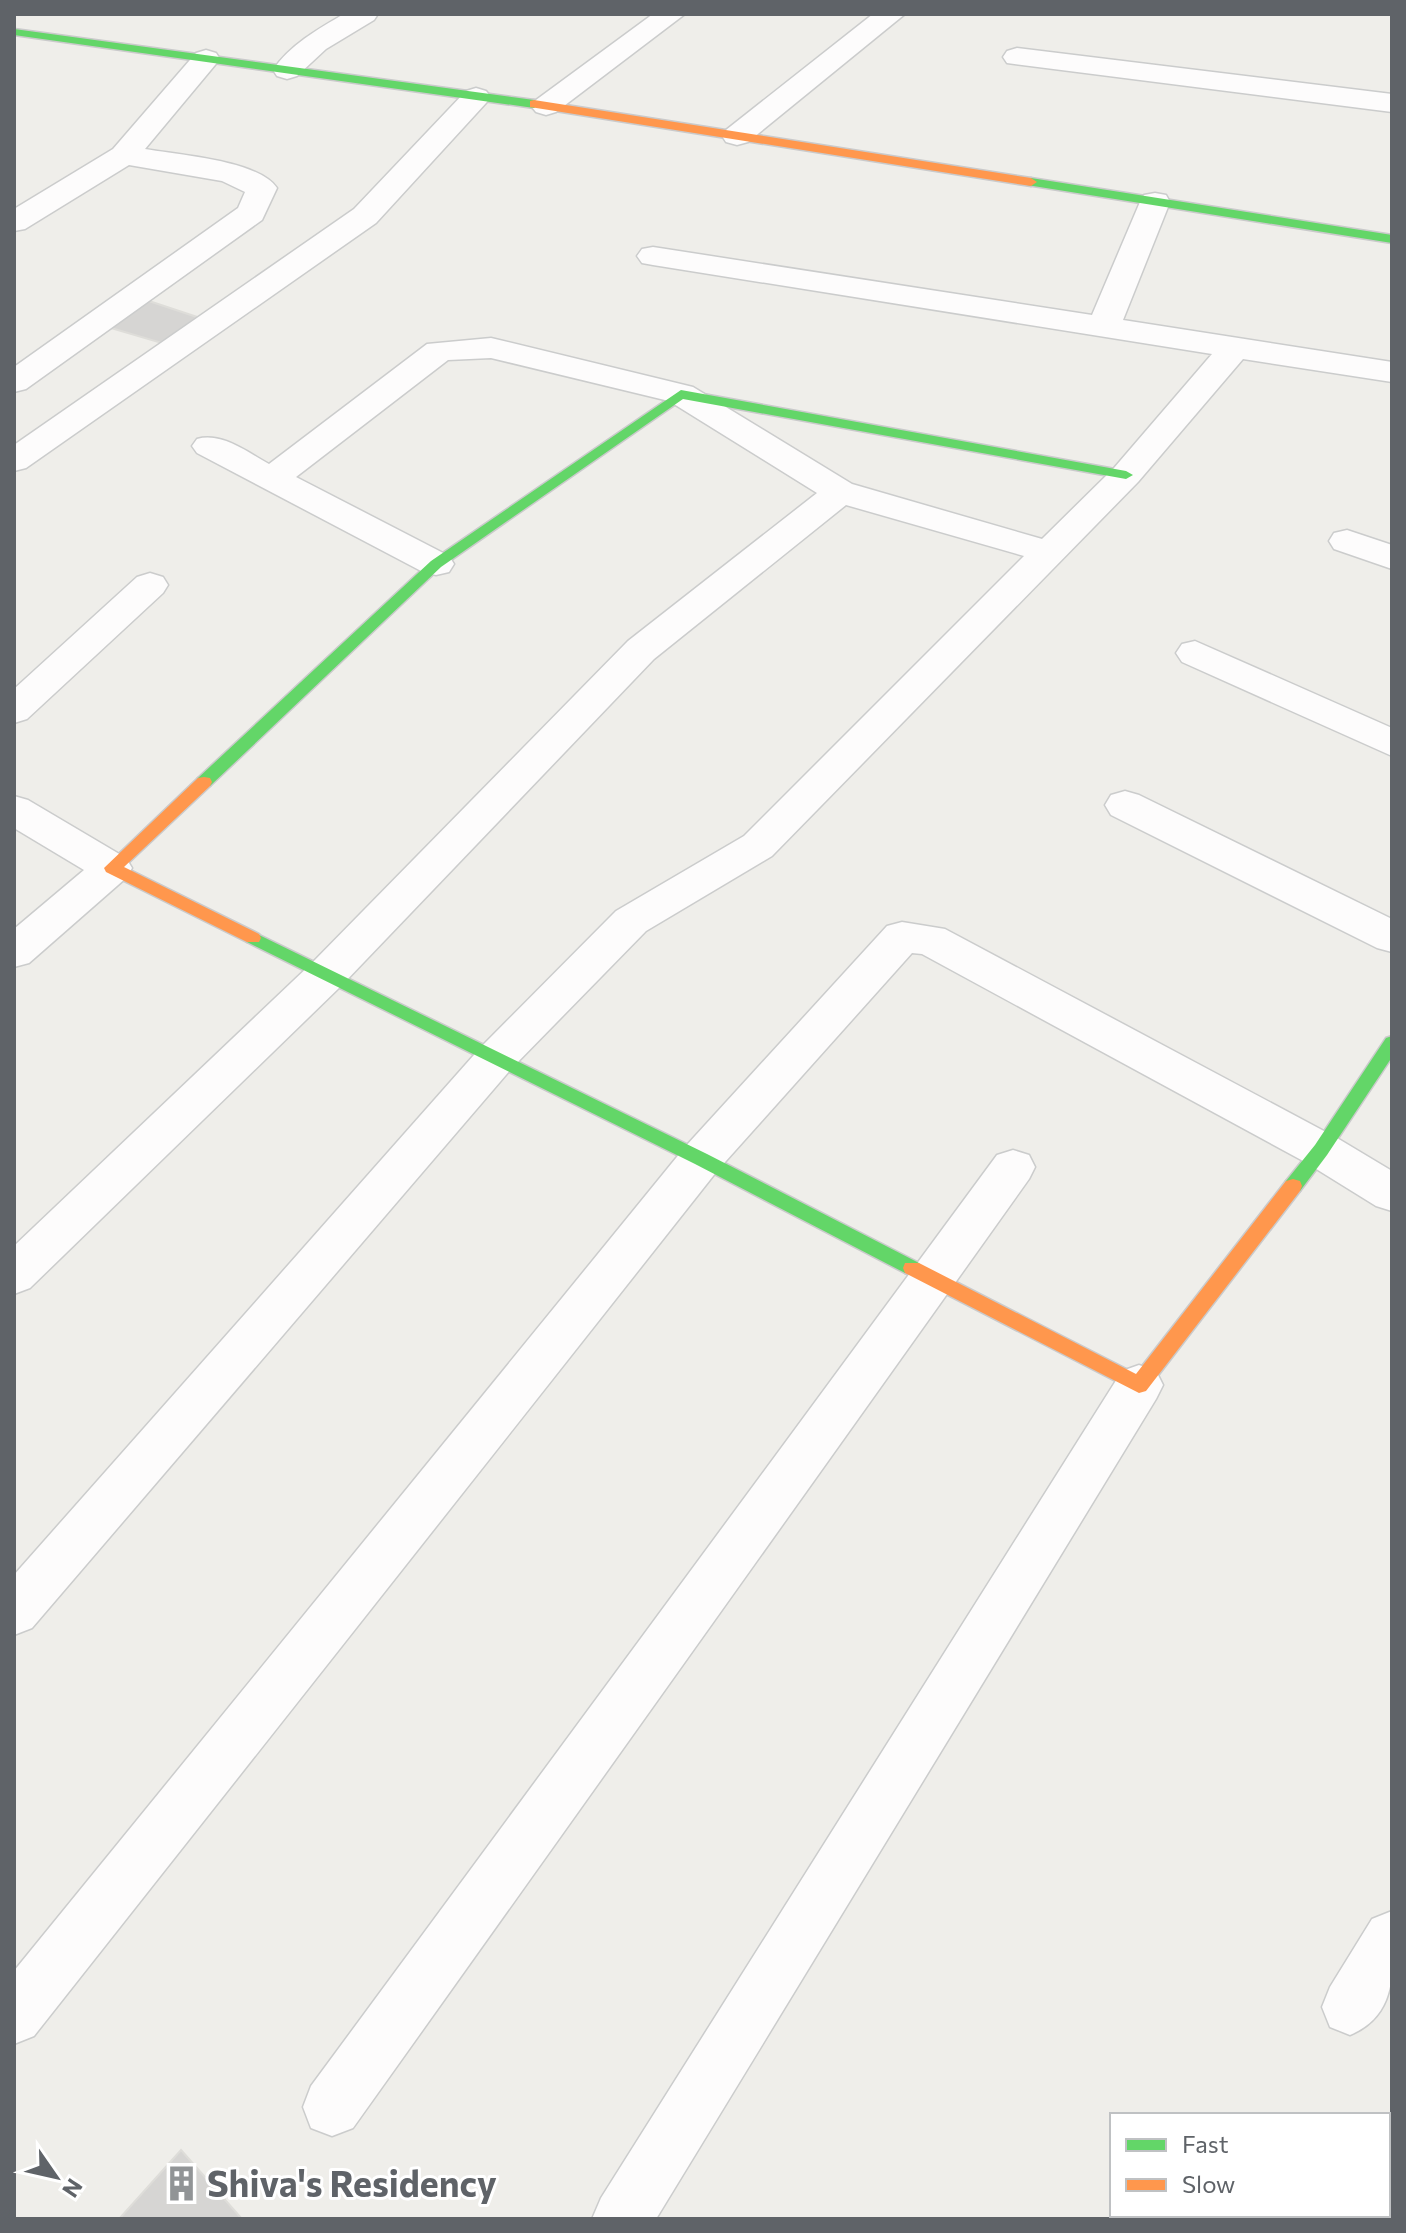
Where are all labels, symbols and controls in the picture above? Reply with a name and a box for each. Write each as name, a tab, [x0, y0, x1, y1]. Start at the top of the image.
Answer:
legend	[1110, 2113, 1390, 2217]
text: Fast	[1182, 2129, 1229, 2158]
north arrow	[16, 2137, 96, 2217]
place label: Shiva's Residency	[207, 2160, 497, 2204]
building icon: Shiva's Residency	[162, 2165, 200, 2203]
text: Slow	[1182, 2169, 1235, 2198]
text: N	[57, 2174, 89, 2203]

